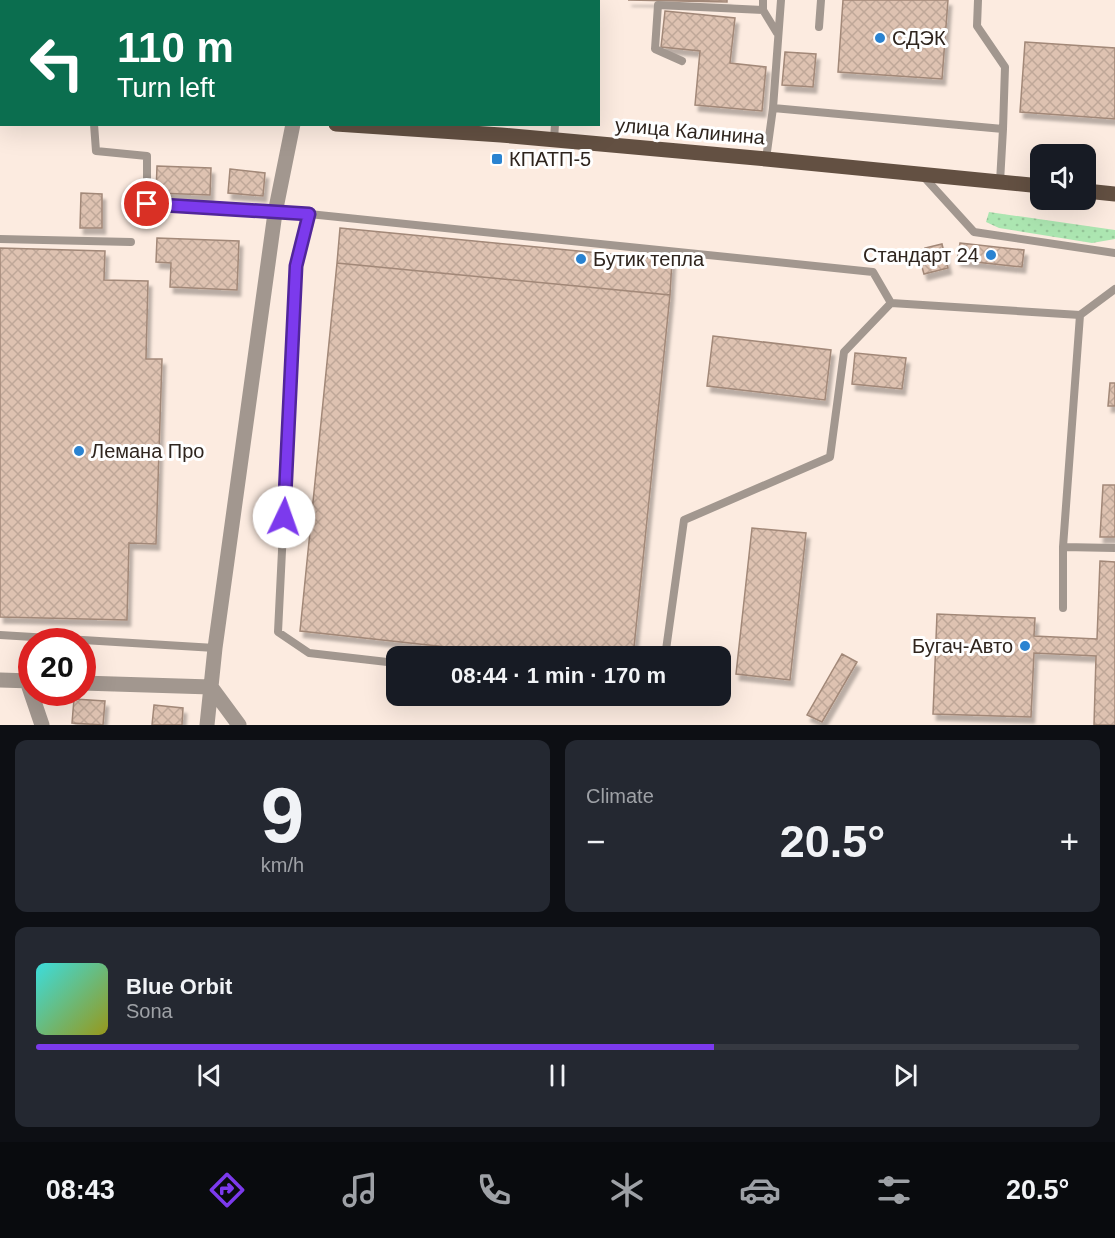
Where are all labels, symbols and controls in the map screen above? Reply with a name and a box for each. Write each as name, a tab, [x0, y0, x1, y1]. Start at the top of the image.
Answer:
icon: left	[18, 24, 96, 102]
text: 110 m	[117, 24, 234, 71]
place label: СДЭК	[892, 27, 946, 49]
marker: СДЭК	[873, 31, 887, 45]
text: Turn left	[117, 73, 215, 103]
street label: улица Калинина	[614, 113, 767, 149]
map controls	[1030, 144, 1096, 210]
button: sound	[1030, 144, 1096, 210]
place label: КПАТП-5	[509, 148, 591, 170]
marker: КПАТП-5	[490, 152, 504, 166]
pin	[121, 178, 172, 229]
icon: arrive	[130, 187, 163, 220]
place label: Стандарт 24	[863, 244, 979, 266]
place label: Бутик тепла	[593, 248, 705, 270]
marker: Стандарт 24	[984, 248, 998, 262]
marker: Бутик тепла	[574, 252, 588, 266]
place label: Лемана Про	[91, 440, 204, 462]
marker: Лемана Про	[72, 444, 86, 458]
position arrow	[252, 485, 316, 549]
speed limit sign: 20	[18, 628, 96, 706]
place label: Бугач-Авто	[912, 635, 1013, 657]
marker: Бугач-Авто	[1018, 639, 1032, 653]
text: 08:44 · 1 min · 170 m	[451, 663, 666, 688]
text: 9	[261, 771, 304, 859]
text: Climate	[586, 785, 654, 807]
text: 20.5°	[780, 816, 885, 867]
text: −	[586, 823, 605, 860]
text: +	[1060, 823, 1079, 860]
text: km/h	[261, 854, 304, 876]
text: Blue Orbit	[126, 974, 232, 999]
text: Sona	[126, 1000, 173, 1022]
icon: previous	[193, 1059, 226, 1092]
icon: pause	[541, 1059, 574, 1092]
icon: next	[889, 1059, 922, 1092]
icon: directions	[206, 1169, 248, 1211]
icon: music	[339, 1169, 381, 1211]
icon: phone	[473, 1169, 515, 1211]
icon: climate	[606, 1169, 648, 1211]
icon: car	[739, 1169, 781, 1211]
icon: filters	[873, 1169, 915, 1211]
text: 08:43	[46, 1175, 115, 1205]
text: 20.5°	[1006, 1175, 1069, 1205]

